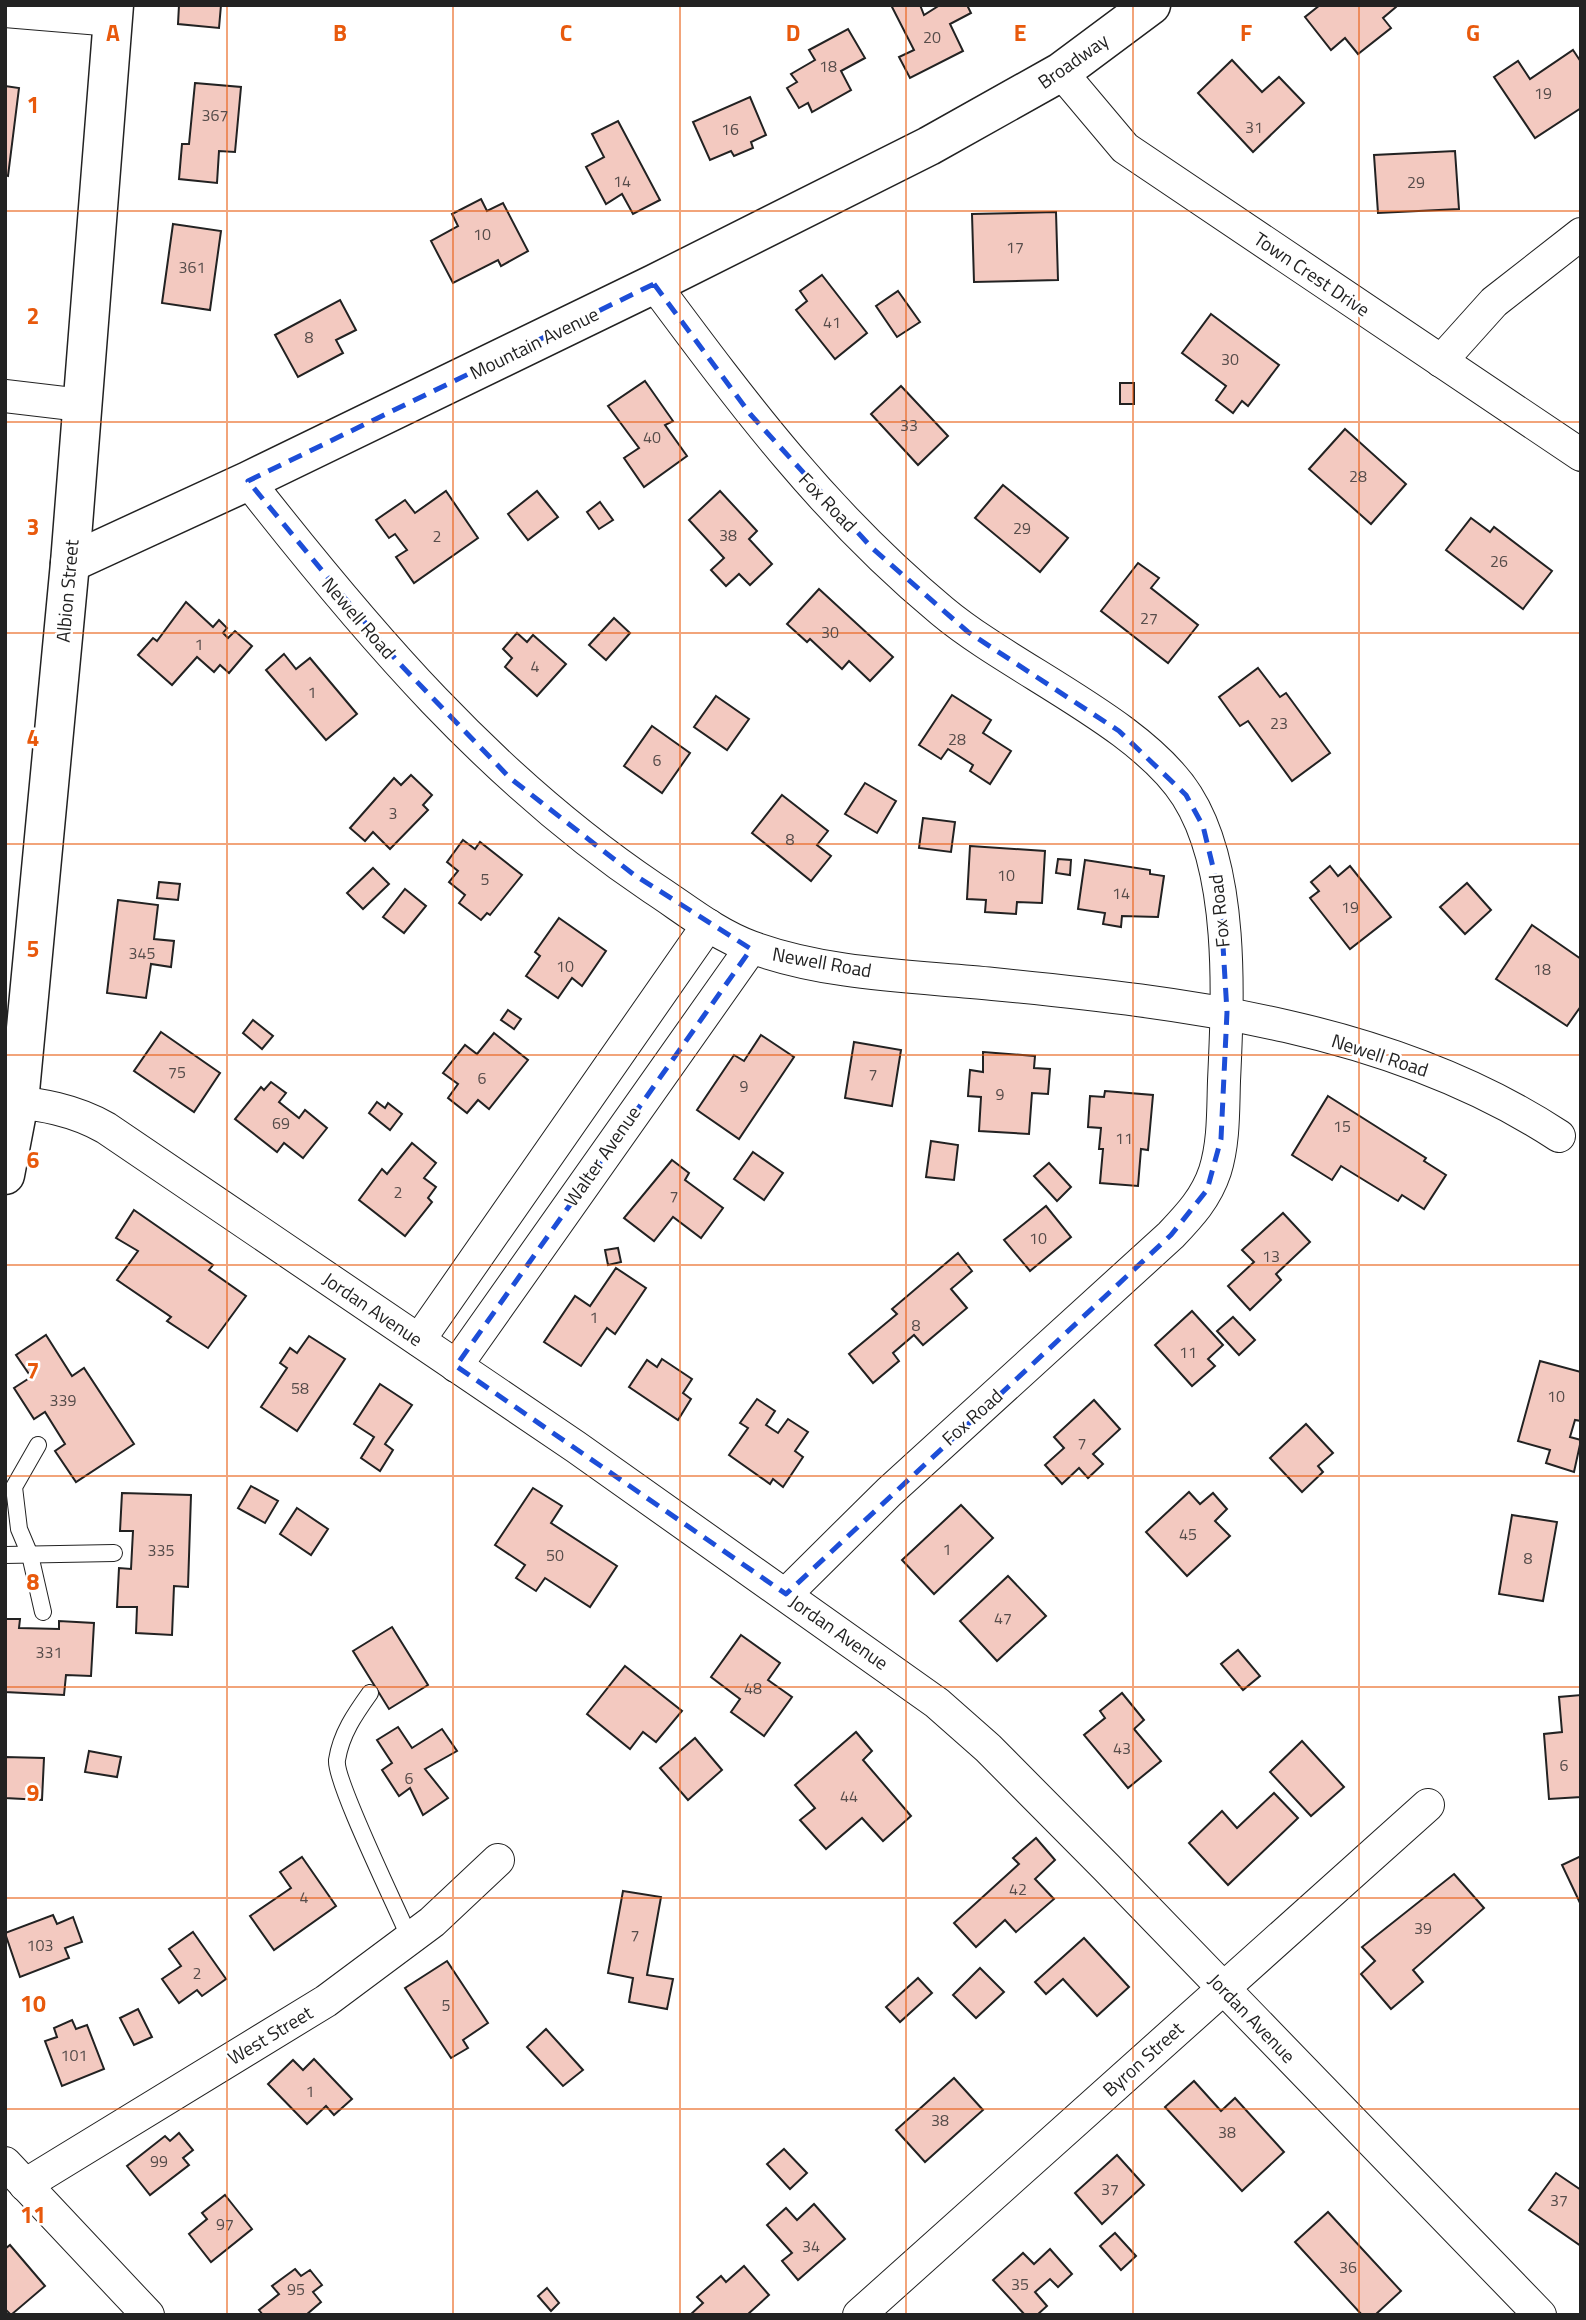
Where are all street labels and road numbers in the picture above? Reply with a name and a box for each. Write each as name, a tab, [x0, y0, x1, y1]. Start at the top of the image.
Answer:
street label: Broadway	[1031, 26, 1114, 96]
street label: Town Crest Drive	[1248, 224, 1376, 323]
street label: Mountain Avenue	[464, 299, 603, 386]
street label: Fox Road	[792, 465, 864, 538]
street label: Albion Street	[48, 538, 85, 644]
street label: Newell Road	[316, 570, 403, 665]
street label: Fox Road	[1200, 873, 1237, 949]
street label: Newell Road	[770, 939, 874, 984]
street label: Newell Road	[1328, 1025, 1432, 1084]
street label: Walter Avenue	[556, 1100, 647, 1212]
street label: Jordan Avenue	[317, 1264, 429, 1353]
street label: Fox Road	[935, 1381, 1009, 1452]
street label: Jordan Avenue	[784, 1587, 895, 1676]
street label: Jordan Avenue	[1202, 1966, 1303, 2069]
street label: West Street	[222, 1998, 318, 2071]
street label: Byron Street	[1096, 2014, 1190, 2103]

